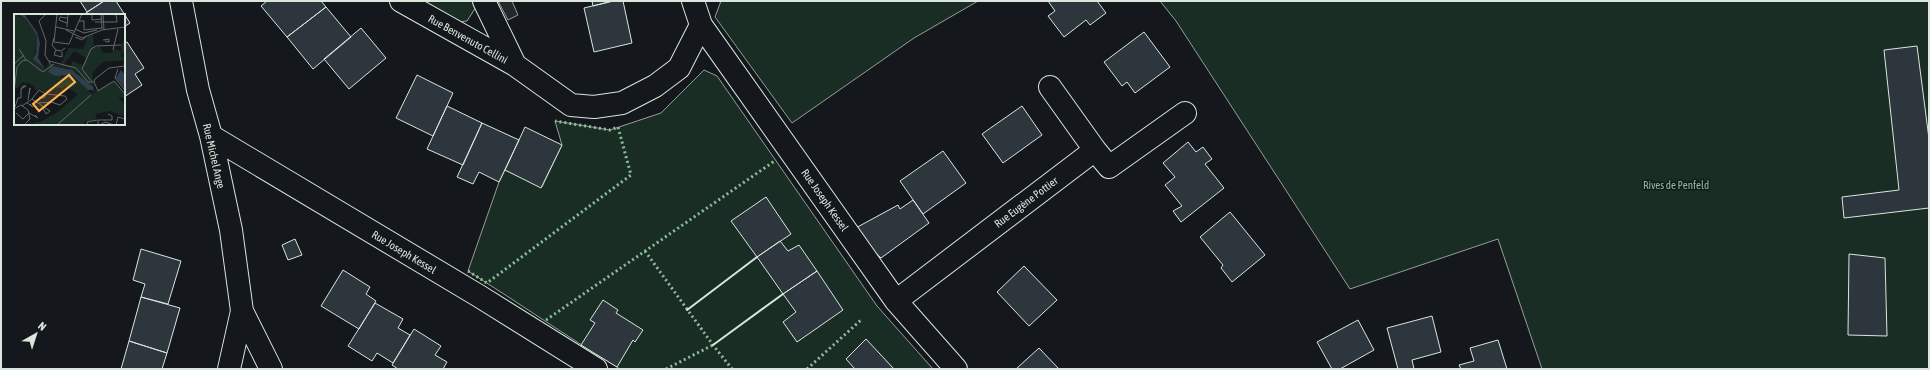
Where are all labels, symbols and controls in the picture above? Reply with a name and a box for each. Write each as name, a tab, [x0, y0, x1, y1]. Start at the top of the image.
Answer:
street label: Rue Benvenuto Cellini	[426, 12, 510, 66]
inset map	[14, 14, 125, 125]
street label: Rue Michel Ange	[201, 122, 227, 190]
street label: Rue Joseph Kessel	[799, 167, 851, 233]
street label: Rue Eugène Pottier	[992, 174, 1061, 230]
park label: Rives de Penfeld	[1643, 179, 1709, 191]
street label: Rue Joseph Kessel	[370, 228, 438, 276]
north arrow	[16, 314, 56, 354]
text: N	[36, 320, 49, 333]

